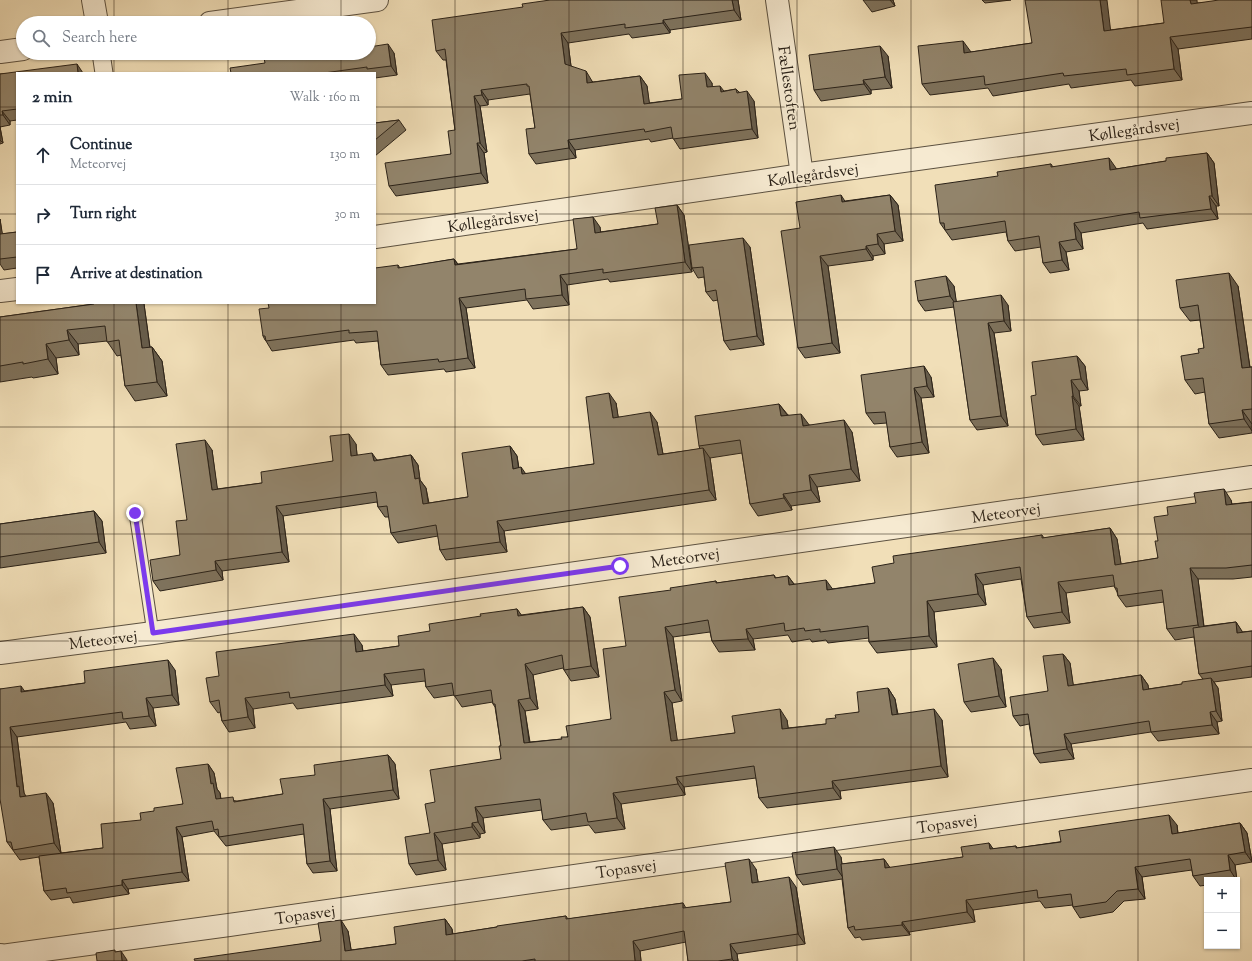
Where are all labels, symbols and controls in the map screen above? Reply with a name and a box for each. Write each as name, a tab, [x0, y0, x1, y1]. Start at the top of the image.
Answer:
search box	[16, 16, 376, 60]
icon: search	[30, 27, 52, 49]
text: Search here	[62, 28, 137, 49]
street label: Fællestoften	[770, 45, 805, 132]
text: 2 min	[32, 86, 73, 110]
text: Walk · 160 m	[289, 89, 360, 107]
street label: Køllegårdsvej	[1087, 114, 1181, 149]
text: Continue	[70, 135, 132, 156]
icon: ahead	[32, 144, 54, 166]
text: 130 m	[330, 146, 360, 164]
text: Meteorvej	[70, 156, 126, 174]
street label: Køllegårdsvej	[766, 159, 860, 194]
icon: right	[32, 204, 54, 226]
text: Turn right	[70, 204, 136, 225]
street label: Køllegårdsvej	[446, 205, 540, 240]
text: 30 m	[334, 206, 360, 224]
icon: arrive	[32, 264, 54, 286]
text: Arrive at destination	[70, 264, 203, 285]
street label: Meteorvej	[970, 498, 1042, 531]
route end	[126, 504, 144, 522]
street label: Meteorvej	[649, 543, 721, 576]
route start	[611, 557, 629, 575]
street label: Meteorvej	[68, 626, 139, 657]
street label: Topasvej	[916, 810, 979, 841]
street label: Topasvej	[595, 855, 658, 886]
map controls	[1204, 877, 1240, 949]
button: +	[1204, 877, 1240, 913]
street label: Topasvej	[274, 901, 337, 932]
button: −	[1204, 913, 1240, 949]

